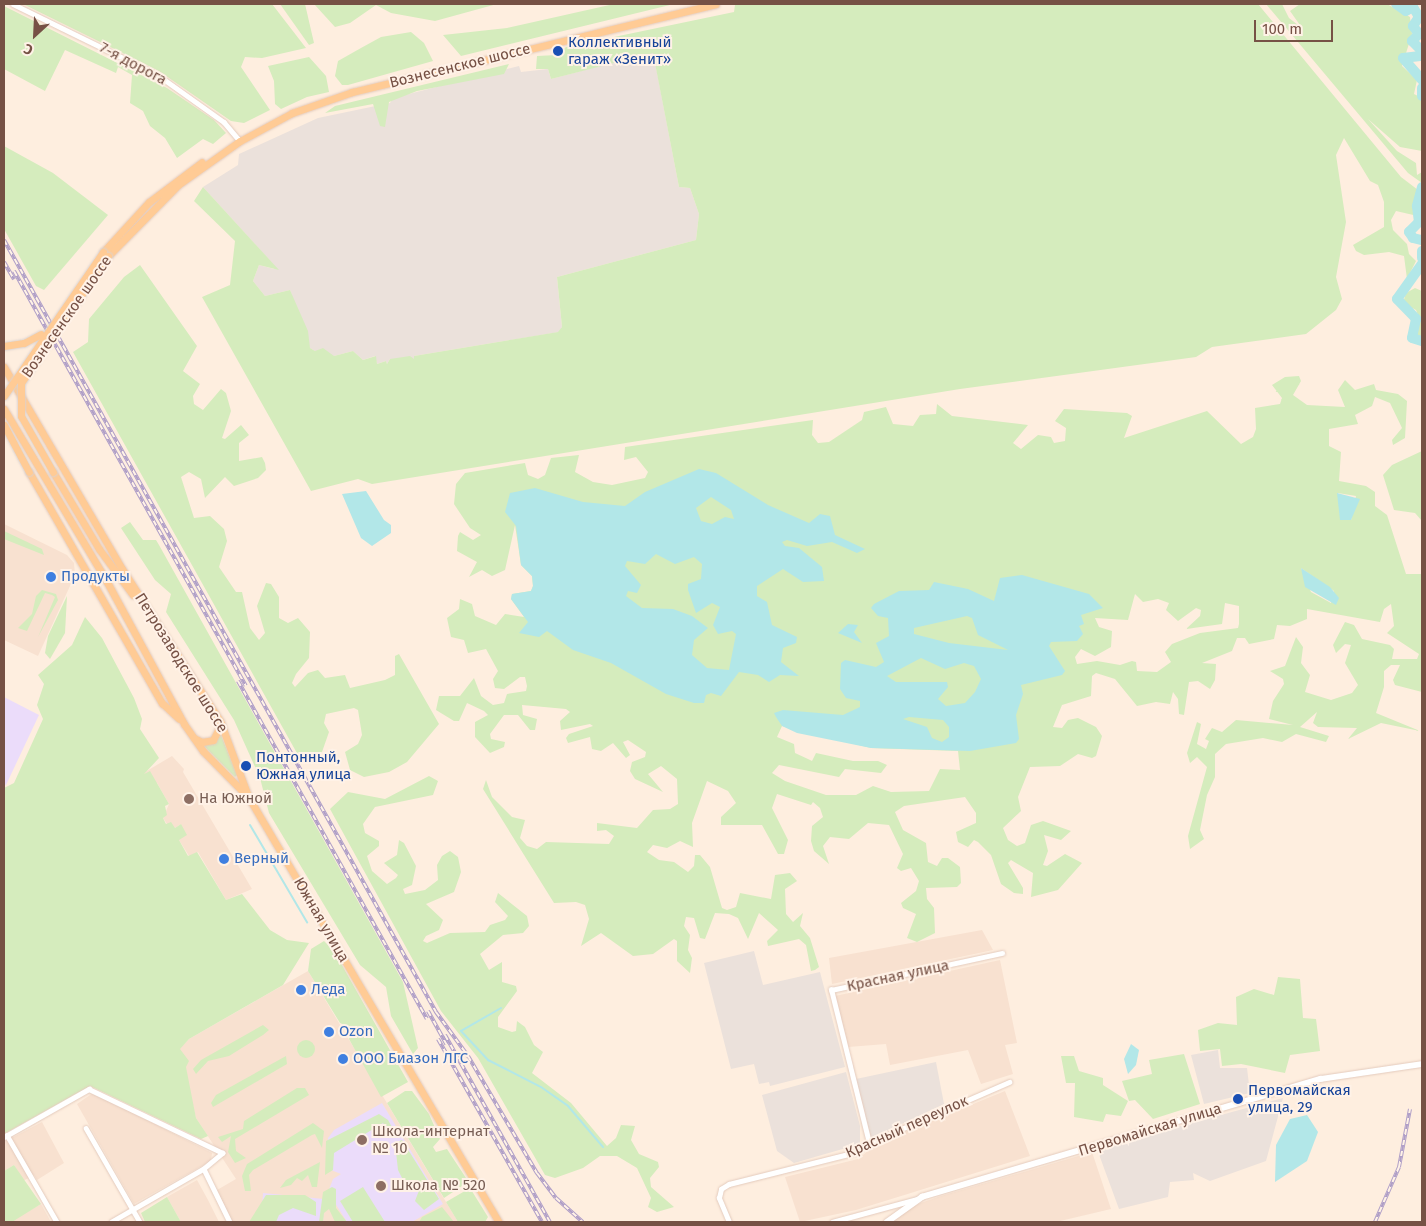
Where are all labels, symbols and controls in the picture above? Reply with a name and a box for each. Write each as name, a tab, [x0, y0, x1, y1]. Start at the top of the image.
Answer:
north arrow	[10, 10, 60, 60]
scale bar	[1256, 10, 1335, 42]
text: 100 m	[1262, 20, 1302, 38]
place label: Коллективный гараж «Зенит»	[568, 33, 672, 68]
street label: 7-я дорога	[96, 39, 170, 89]
text: С	[21, 40, 36, 58]
street label: Вознесенское шоссе	[388, 40, 532, 92]
marker: Коллективный гараж «Зенит»	[552, 45, 564, 57]
street label: Вознесенское шоссе	[18, 253, 116, 381]
place label: Продукты	[61, 568, 130, 586]
marker: Продукты	[45, 571, 57, 583]
street label: Петрозаводское шоссе	[131, 590, 231, 736]
place label: Понтонный, Южная улица	[256, 748, 351, 783]
marker: Понтонный, Южная улица	[240, 760, 252, 772]
place label: На Южной	[199, 790, 272, 808]
marker: На Южной	[183, 793, 195, 805]
place label: Верный	[234, 850, 289, 868]
marker: Верный	[218, 853, 230, 865]
street label: Южная улица	[289, 874, 353, 966]
street label: Красная улица	[845, 956, 951, 996]
place label: Леда	[311, 981, 345, 999]
marker: Леда	[295, 984, 307, 996]
place label: Ozon	[339, 1023, 373, 1041]
marker: Ozon	[323, 1026, 335, 1038]
place label: ООО Биазон ЛГС	[353, 1050, 468, 1068]
marker: ООО Биазон ЛГС	[337, 1053, 349, 1065]
place label: Первомайская улица, 29	[1248, 1081, 1351, 1116]
street label: Красный переулок	[843, 1092, 971, 1162]
marker: Первомайская улица, 29	[1232, 1093, 1244, 1105]
street label: Первомайская улица	[1076, 1100, 1224, 1160]
place label: Школа-интернат № 10	[372, 1122, 490, 1157]
marker: Школа-интернат № 10	[356, 1134, 368, 1146]
place label: Школа № 520	[391, 1177, 486, 1195]
marker: Школа № 520	[375, 1180, 387, 1192]

